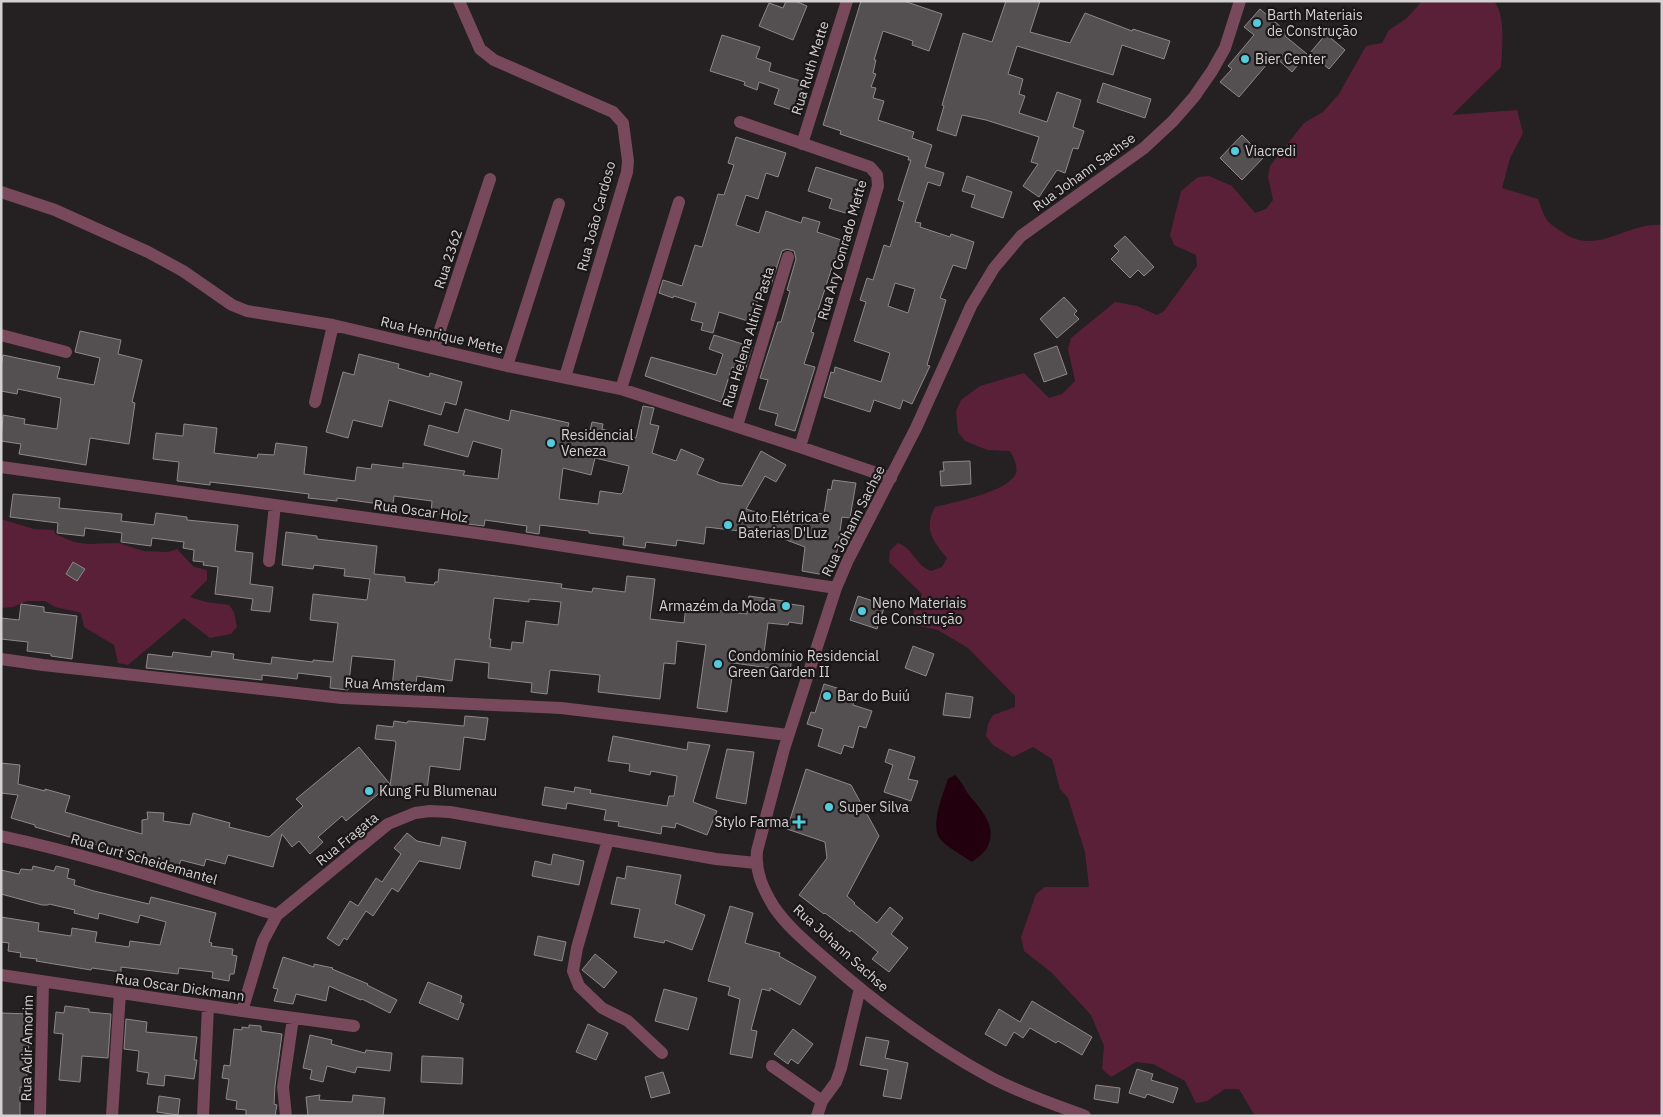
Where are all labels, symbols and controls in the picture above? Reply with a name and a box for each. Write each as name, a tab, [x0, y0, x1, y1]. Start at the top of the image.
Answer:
place label: Barth Materiais de Construção	[1267, 6, 1363, 40]
marker: Barth Materiais de Construção	[1251, 17, 1263, 29]
street label: Rua Ruth Mette	[787, 19, 833, 117]
place label: Bier Center	[1255, 50, 1326, 68]
marker: Bier Center	[1239, 53, 1251, 65]
street label: Rua Johann Sachse	[1029, 129, 1139, 215]
place label: Viacredi	[1245, 142, 1296, 160]
marker: Viacredi	[1229, 145, 1241, 157]
street label: Rua João Cardoso	[573, 159, 619, 273]
street label: Rua Ary Conrado Mette	[813, 178, 871, 322]
street label: Rua 2362	[430, 227, 466, 291]
street label: Rua Helena Altini Pasta	[718, 264, 778, 410]
street label: Rua Henrique Mette	[379, 312, 505, 358]
place label: Residencial Veneza	[561, 426, 634, 460]
marker: Residencial Veneza	[545, 437, 557, 449]
street label: Rua Johann Sachse	[817, 462, 889, 580]
street label: Rua Oscar Holz	[372, 495, 470, 527]
place label: Auto Elétrica e Baterias D'Luz	[738, 508, 830, 542]
marker: Auto Elétrica e Baterias D'Luz	[722, 519, 734, 531]
place label: Neno Materiais de Construção	[872, 594, 967, 628]
place label: Armazém da Moda	[659, 597, 777, 615]
marker: Armazém da Moda	[780, 600, 792, 612]
marker: Neno Materiais de Construção	[856, 605, 868, 617]
place label: Condomínio Residencial Green Garden II	[728, 647, 879, 681]
marker: Condomínio Residencial Green Garden II	[712, 658, 724, 670]
street label: Rua Amsterdam	[344, 673, 446, 697]
place label: Bar do Buiú	[837, 687, 910, 705]
marker: Bar do Buiú	[821, 690, 833, 702]
place label: Kung Fu Blumenau	[379, 782, 497, 800]
marker: Kung Fu Blumenau	[363, 785, 375, 797]
place label: Super Silva	[839, 798, 909, 816]
marker: Super Silva	[823, 801, 835, 813]
street label: Rua Fragata	[312, 808, 382, 870]
place label: Stylo Farma	[714, 813, 790, 831]
marker: Stylo Farma	[793, 816, 805, 828]
street label: Rua Curt Scheidemantel	[69, 829, 220, 889]
street label: Rua Johann Sachse	[789, 900, 893, 996]
street label: Rua Oscar Dickmann	[114, 969, 246, 1005]
street label: Rua Adir Amorim	[17, 995, 37, 1101]

